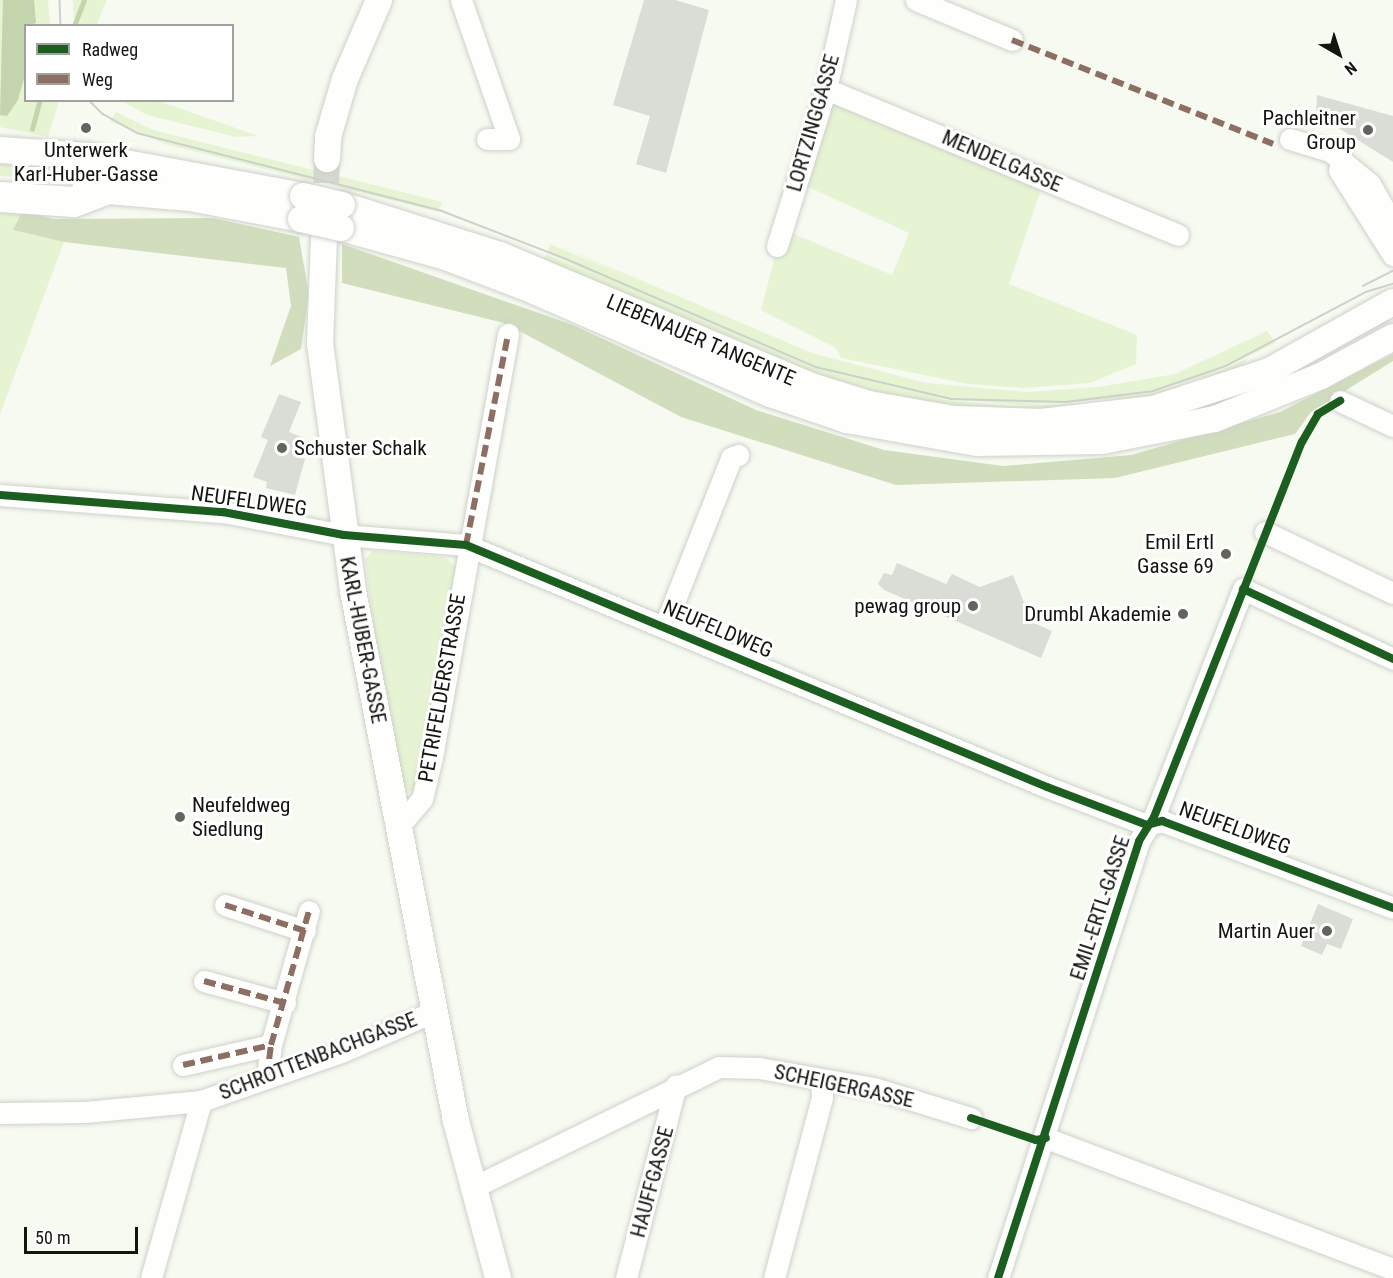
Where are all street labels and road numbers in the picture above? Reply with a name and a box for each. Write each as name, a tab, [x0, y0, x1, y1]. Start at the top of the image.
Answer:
street label: LORTZINGGASSE	[781, 51, 845, 195]
street label: MENDELGASSE	[938, 124, 1066, 198]
street label: LIEBENAUER TANGENTE	[603, 289, 799, 391]
street label: NEUFELDWEG	[190, 480, 308, 522]
street label: KARL-HUBER-GASSE	[334, 554, 392, 726]
street label: PETRIFELDERSTRASSE	[413, 592, 471, 784]
street label: NEUFELDWEG	[659, 595, 777, 663]
street label: NEUFELDWEG	[1176, 796, 1294, 860]
street label: EMIL-ERTL-GASSE	[1065, 833, 1135, 983]
street label: SCHROTTENBACHGASSE	[216, 1007, 420, 1105]
street label: SCHEIGERGASSE	[772, 1059, 916, 1113]
street label: HAUFFGASSE	[625, 1124, 679, 1240]

